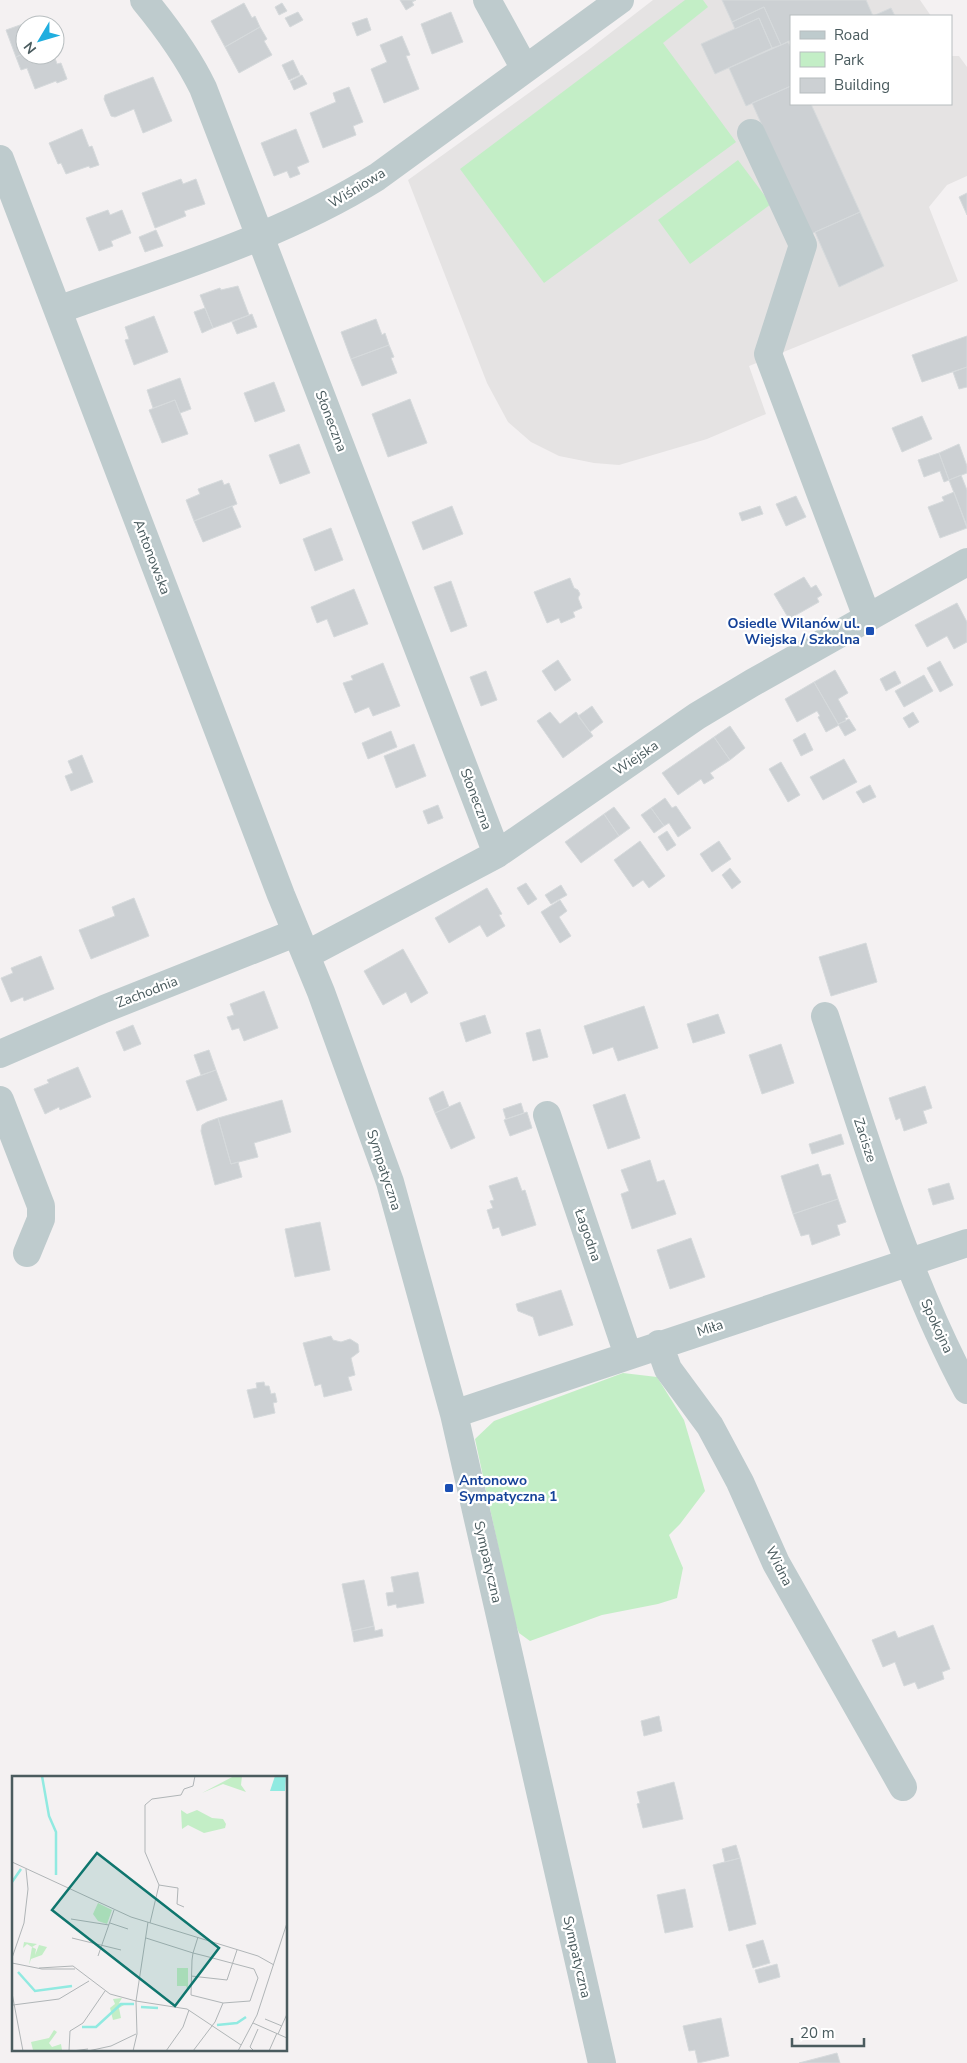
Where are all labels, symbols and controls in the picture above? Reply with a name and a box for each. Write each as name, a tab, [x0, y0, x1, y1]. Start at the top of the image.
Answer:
north arrow	[15, 15, 65, 65]
legend	[790, 15, 952, 105]
text: Road	[834, 25, 869, 45]
text: N	[19, 38, 41, 58]
text: Park	[834, 50, 864, 70]
text: Building	[834, 75, 890, 95]
street label: Wiśniowa	[325, 164, 389, 212]
street label: Słoneczna	[311, 388, 351, 454]
street label: Antonowska	[129, 517, 175, 597]
place label: Osiedle Wilanów ul. Wiejska / Szkolna	[728, 614, 860, 649]
marker: Osiedle Wilanów ul. Wiejska / Szkolna	[864, 625, 876, 637]
street label: Wiejska	[610, 736, 662, 780]
street label: Słoneczna	[456, 766, 496, 832]
street label: Zachodnia	[113, 972, 181, 1012]
street label: Zacisze	[849, 1115, 881, 1165]
street label: Sympatyczna	[362, 1127, 406, 1213]
street label: Łagodna	[570, 1205, 606, 1264]
street label: Spokojna	[916, 1296, 958, 1356]
street label: Miła	[694, 1315, 726, 1341]
place label: Antonowo Sympatyczna 1	[459, 1471, 557, 1506]
marker: Antonowo Sympatyczna 1	[443, 1482, 455, 1494]
street label: Sympatyczna	[469, 1519, 507, 1605]
street label: Widna	[761, 1543, 797, 1589]
inset map	[12, 1776, 288, 2050]
street label: Sympatyczna	[558, 1914, 596, 2000]
scale bar	[792, 2016, 864, 2048]
text: 20 m	[800, 2023, 835, 2043]

